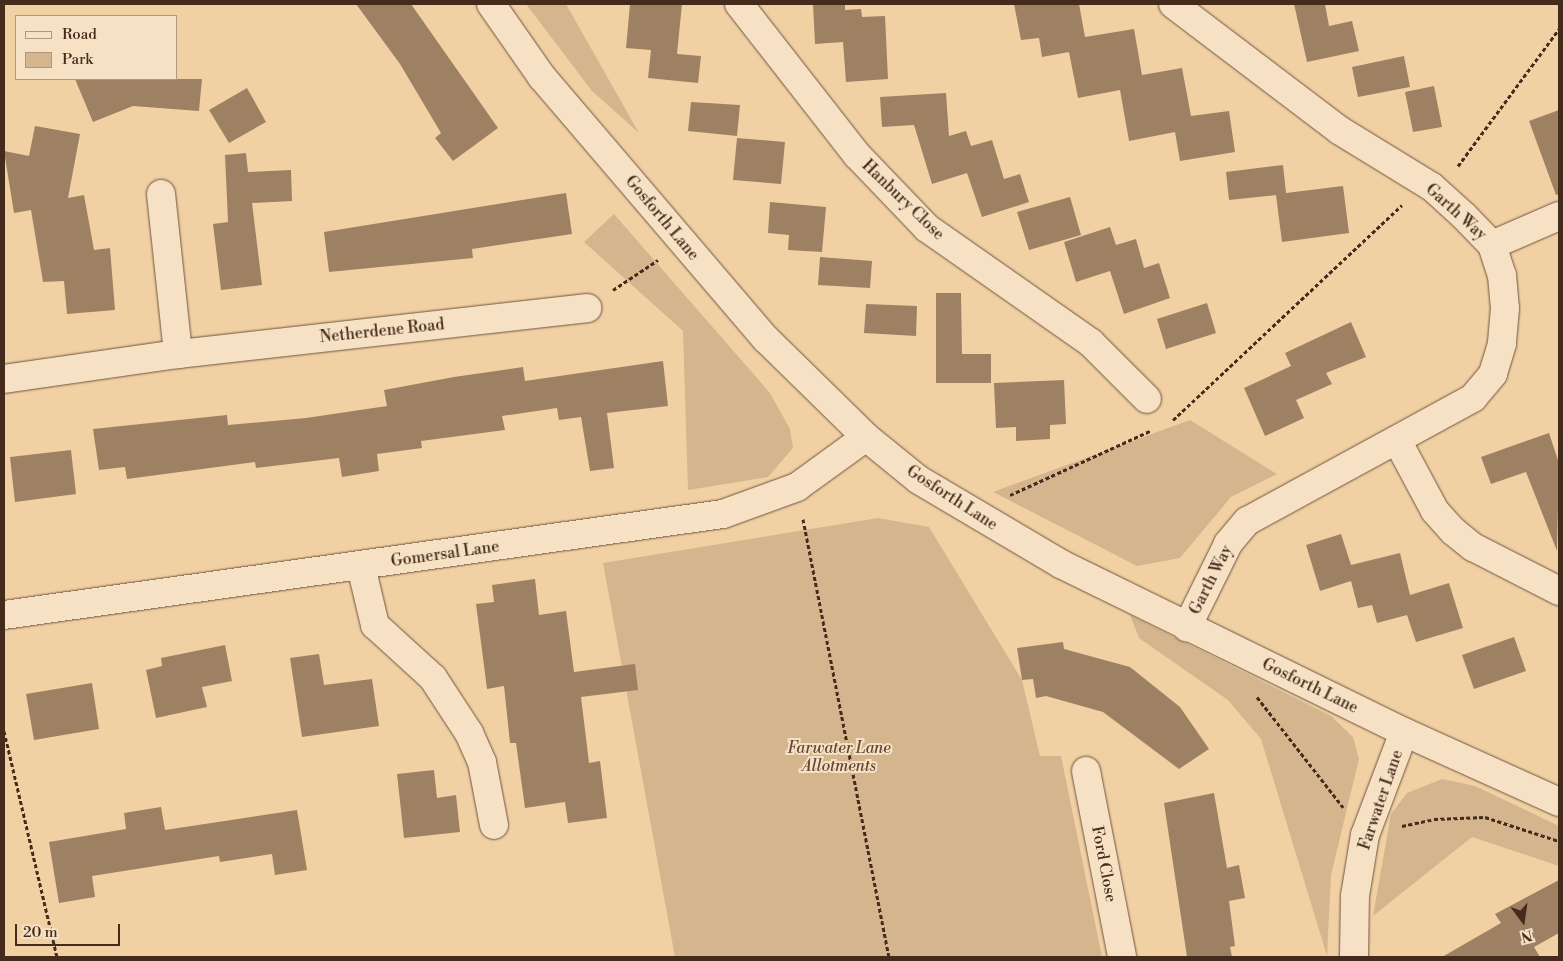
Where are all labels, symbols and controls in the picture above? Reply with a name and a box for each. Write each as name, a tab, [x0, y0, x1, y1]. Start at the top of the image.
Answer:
legend	[15, 15, 178, 80]
text: Road	[62, 25, 97, 44]
text: Park	[62, 50, 93, 69]
street label: Hanbury Close	[858, 156, 948, 244]
street label: Gosforth Lane	[621, 172, 703, 264]
street label: Garth Way	[1422, 180, 1490, 244]
street label: Netherdene Road	[319, 315, 445, 347]
street label: Gosforth Lane	[903, 461, 1001, 535]
street label: Gomersal Lane	[390, 537, 500, 571]
street label: Garth Way	[1185, 542, 1237, 618]
street label: Gosforth Lane	[1259, 654, 1361, 718]
park label: Farwater Lane Allotments	[787, 738, 891, 776]
street label: Farwater Lane	[1355, 747, 1407, 853]
street label: Ford Close	[1087, 824, 1121, 904]
north arrow	[1498, 896, 1548, 946]
scale bar	[18, 914, 122, 946]
text: 20 m	[23, 923, 58, 942]
text: N	[1519, 925, 1534, 946]

